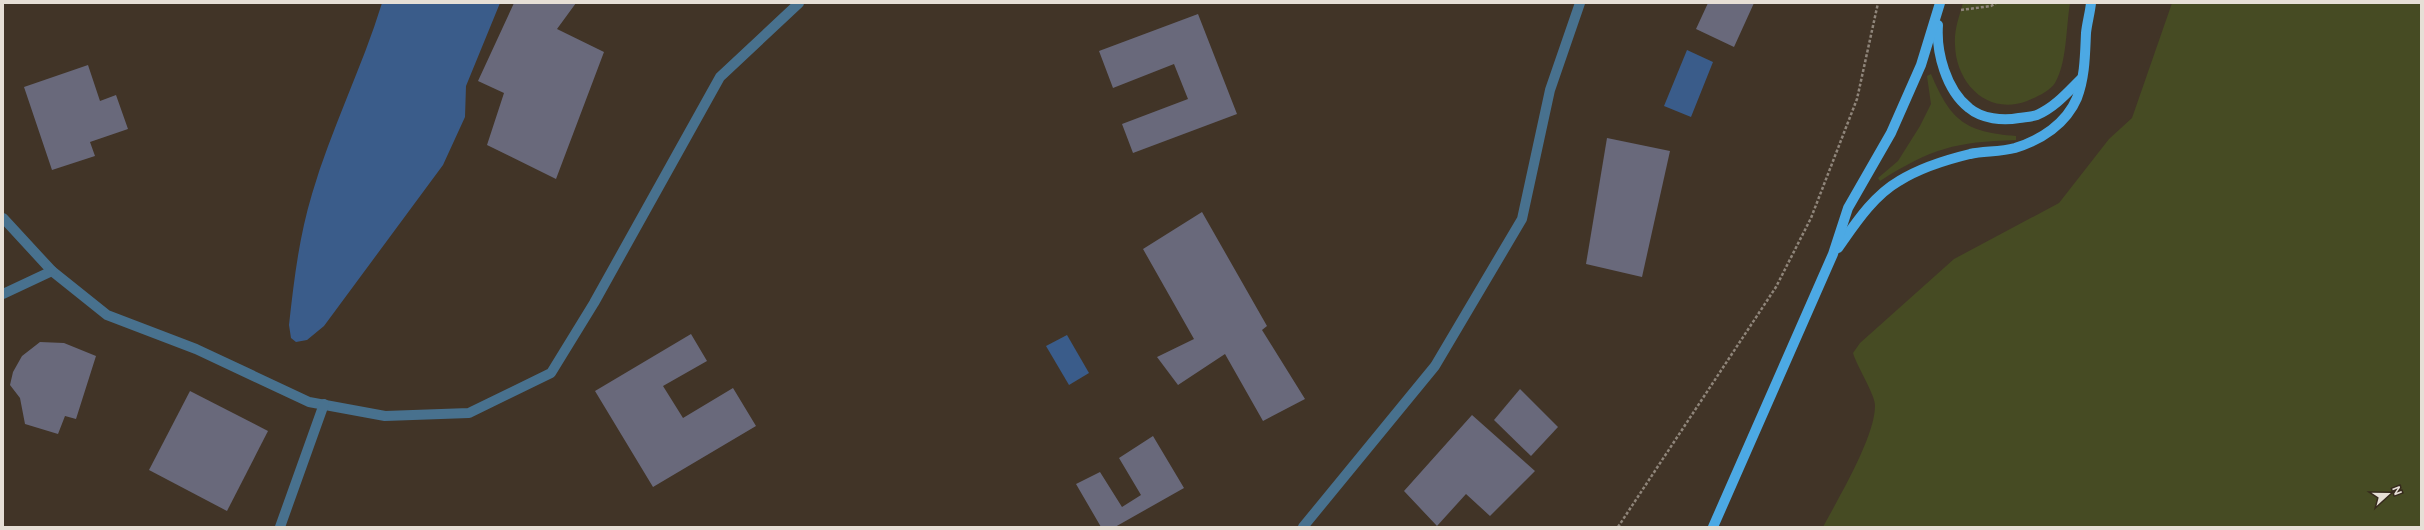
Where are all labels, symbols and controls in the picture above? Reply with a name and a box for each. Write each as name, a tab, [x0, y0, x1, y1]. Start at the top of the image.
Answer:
north arrow	[2368, 474, 2408, 514]
text: N	[2389, 484, 2404, 497]

